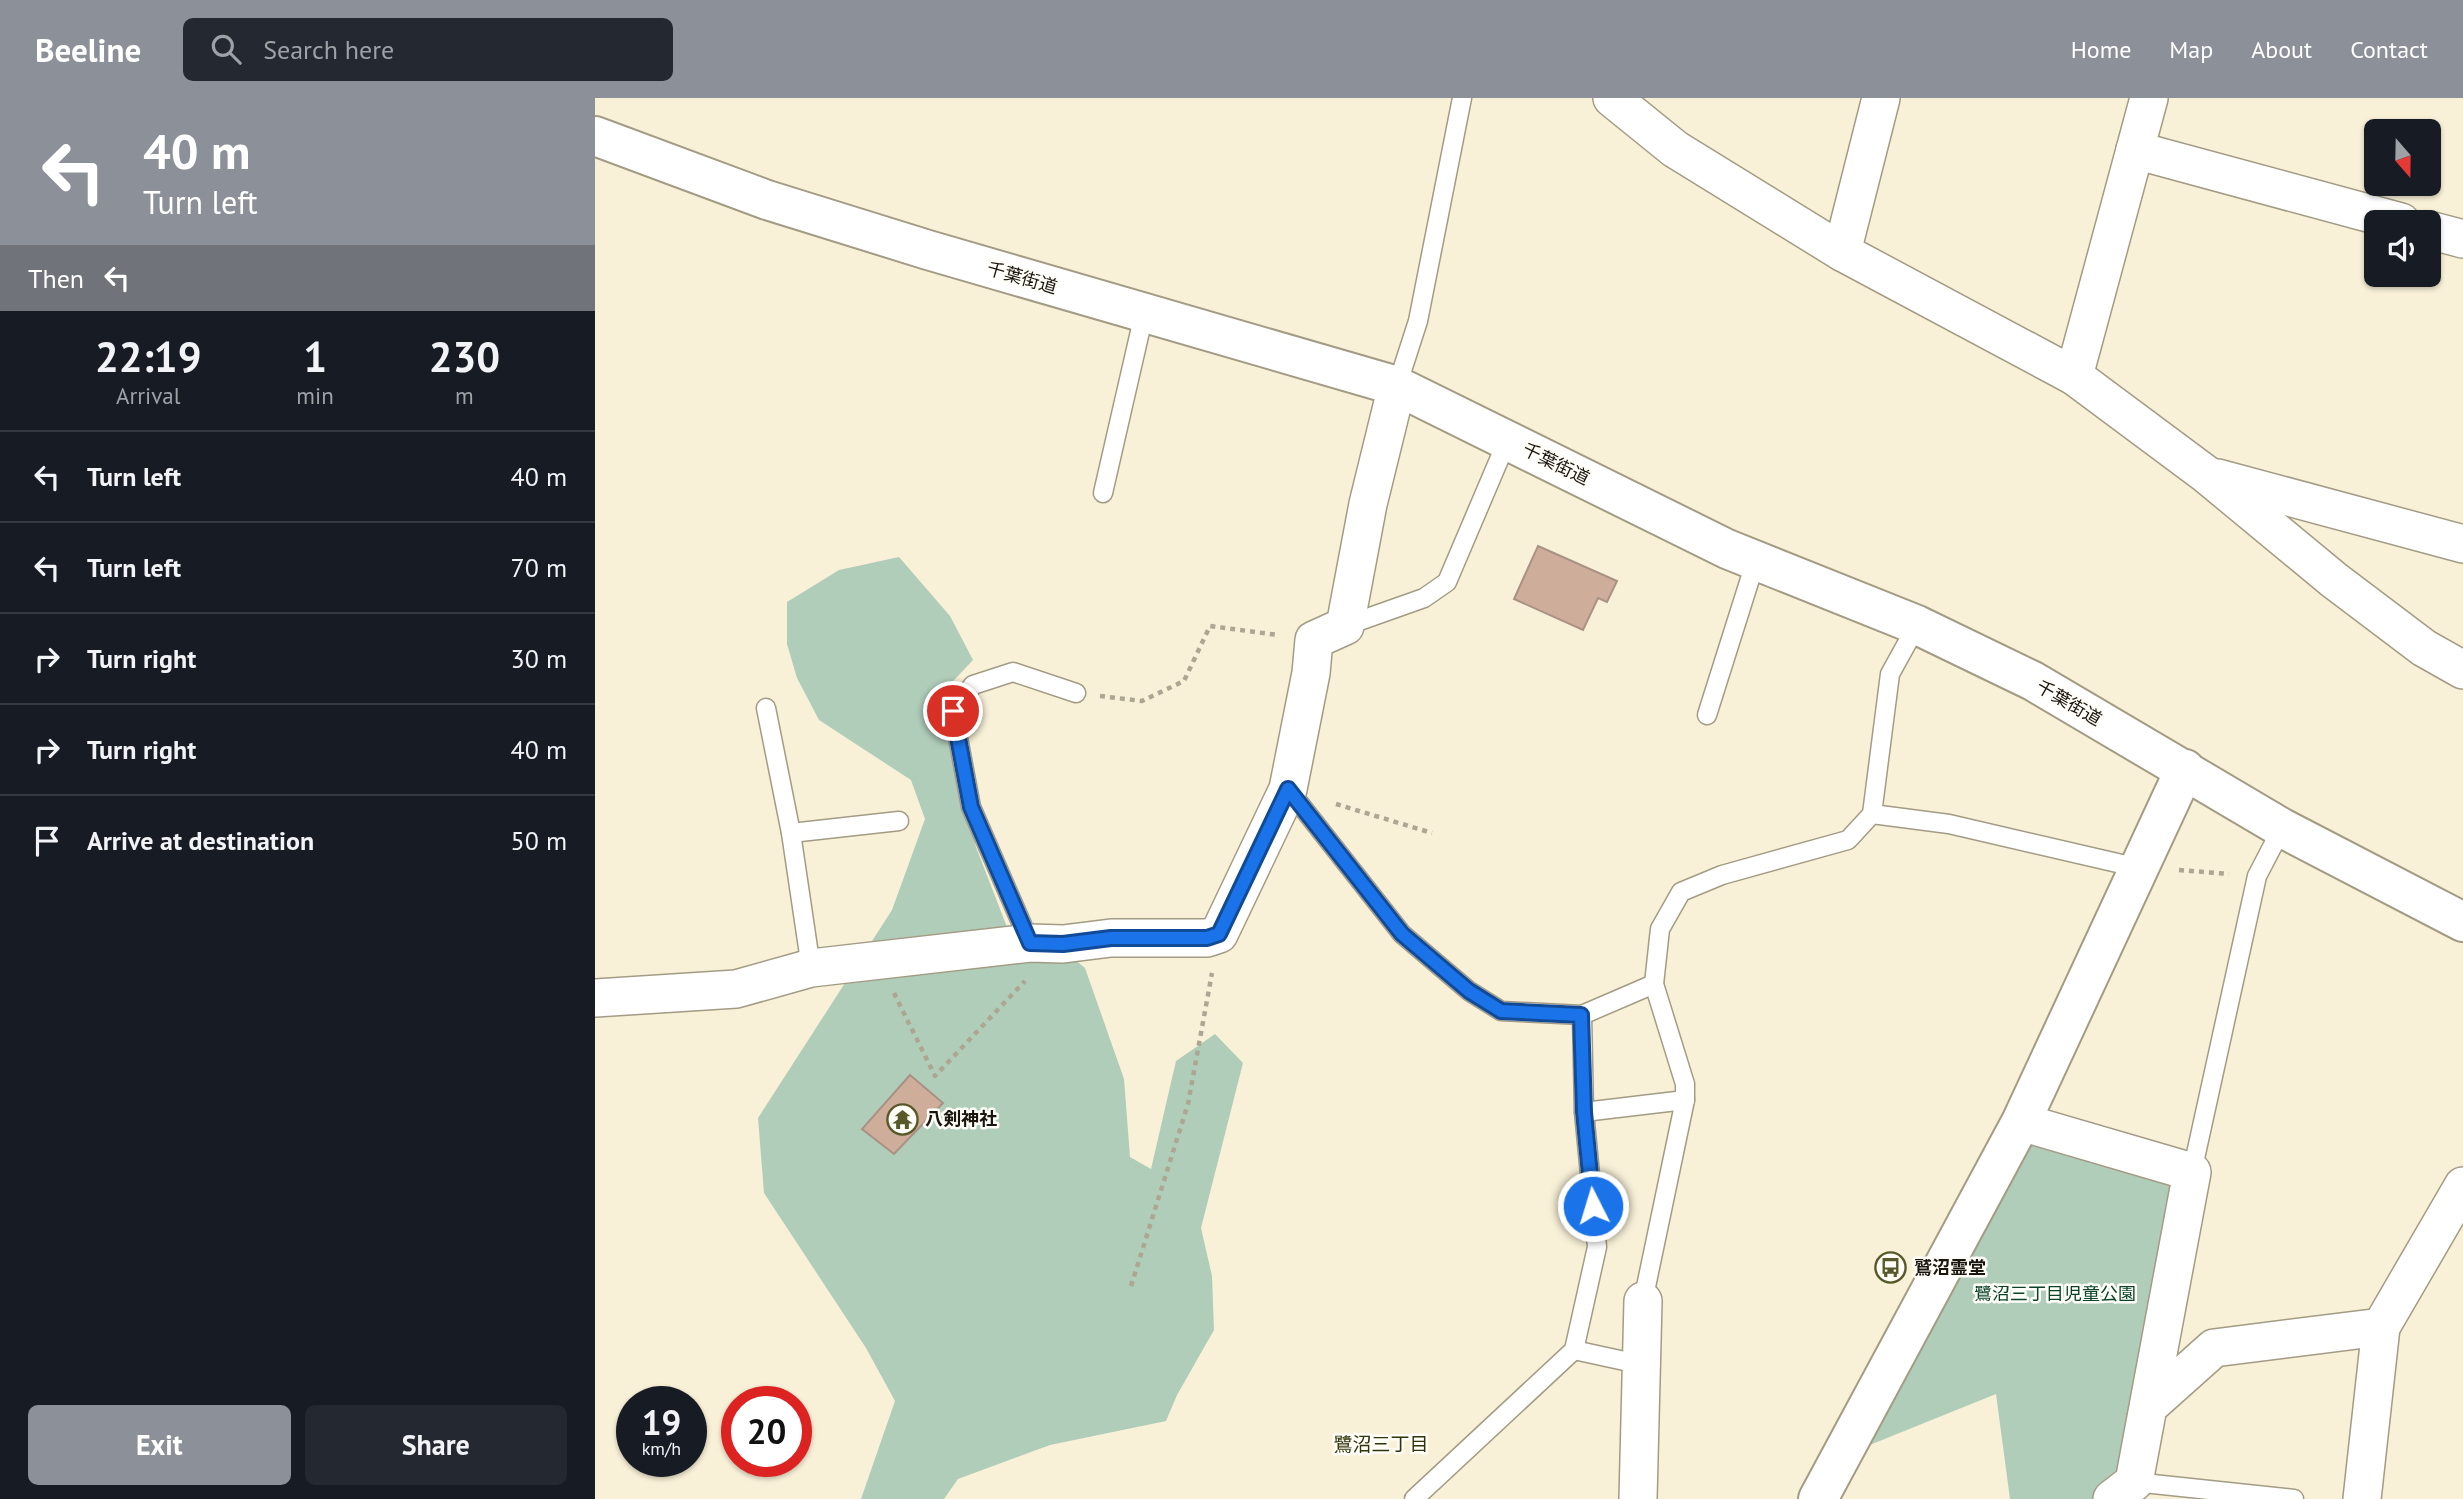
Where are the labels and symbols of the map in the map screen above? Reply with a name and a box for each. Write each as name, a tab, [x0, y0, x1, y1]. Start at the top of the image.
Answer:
north arrow	[2364, 119, 2441, 196]
street label: 千葉街道	[984, 257, 1060, 298]
street label: 千葉街道	[1519, 437, 1594, 490]
street label: 千葉街道	[2032, 675, 2106, 731]
pin	[923, 681, 983, 741]
temple icon: 八剣神社	[885, 1102, 919, 1136]
place label: 八剣神社	[925, 1107, 997, 1130]
position arrow	[1556, 1169, 1630, 1243]
bus stop icon: 鷲沼霊堂	[1874, 1251, 1908, 1285]
place label: 鷲沼霊堂	[1914, 1256, 1986, 1279]
park label: 鷺沼三丁目児童公園	[1974, 1282, 2136, 1305]
speed limit sign: 20	[721, 1386, 812, 1477]
district label: 鷺沼三丁目	[1333, 1432, 1429, 1456]

